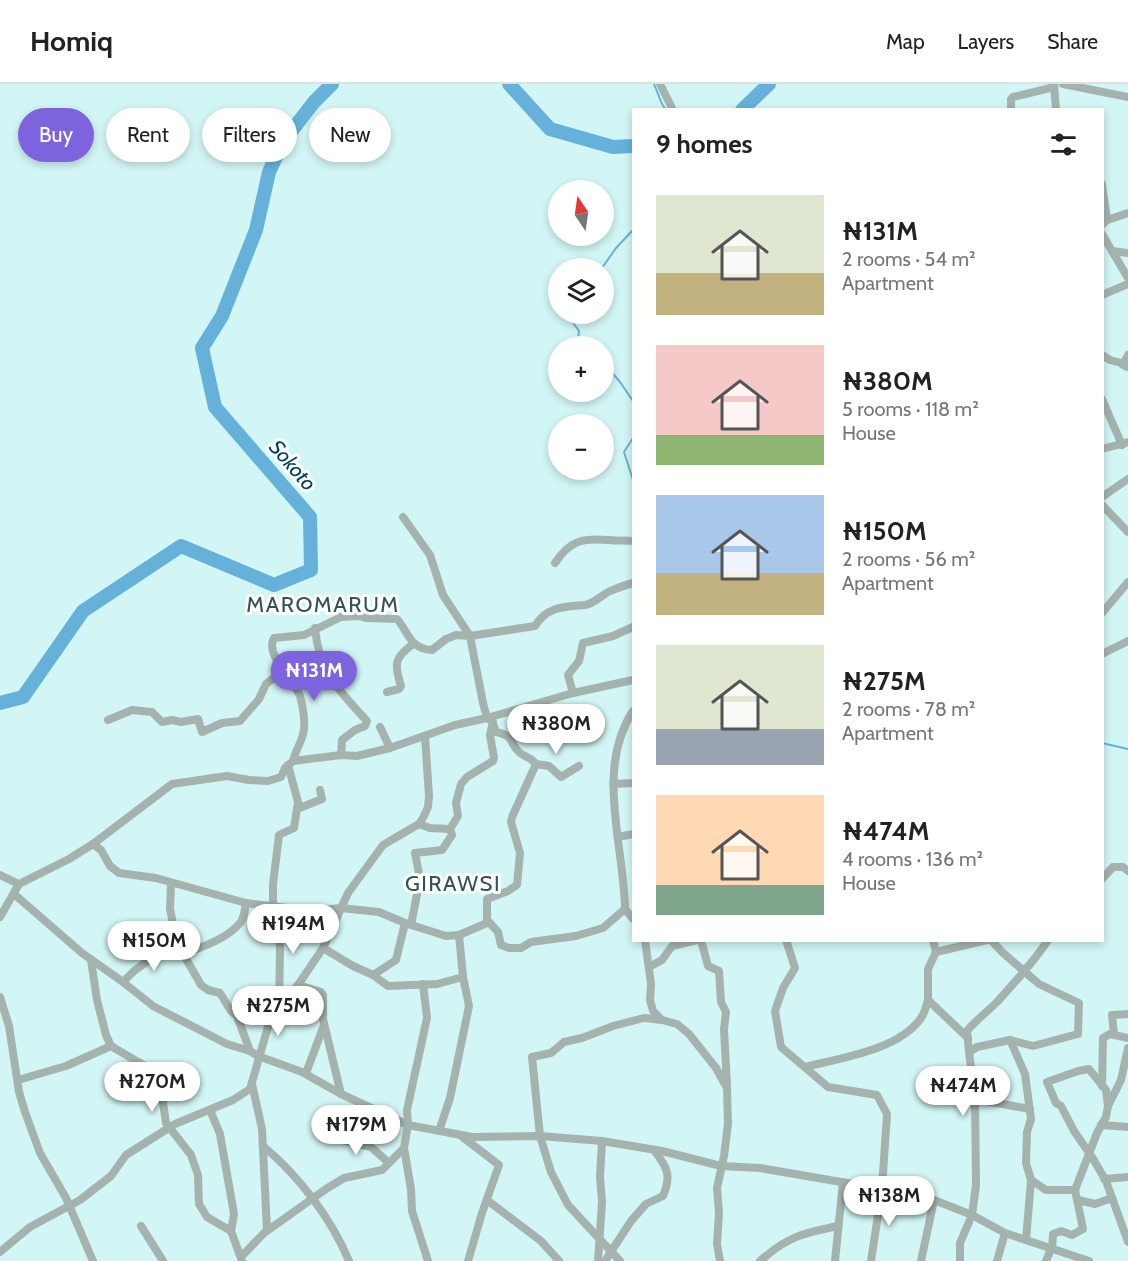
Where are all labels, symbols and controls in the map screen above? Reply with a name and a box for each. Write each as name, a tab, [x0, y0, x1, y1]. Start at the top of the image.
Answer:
text: Homiq	[30, 24, 113, 58]
text: Map	[886, 29, 925, 54]
text: Layers	[958, 29, 1014, 54]
text: Share	[1047, 29, 1098, 54]
chip: Buy	[18, 108, 94, 162]
chip: Rent	[106, 108, 190, 162]
chip: Filters	[202, 108, 297, 162]
chip: New	[309, 108, 391, 162]
text: 9 homes	[656, 128, 753, 160]
icon: filters	[1047, 128, 1080, 161]
north arrow	[548, 180, 614, 246]
map controls	[548, 180, 614, 480]
text: ₦131M	[842, 215, 918, 247]
icon: home	[704, 219, 776, 291]
text: 2 rooms · 54 m²	[842, 247, 976, 271]
button: layers	[548, 258, 614, 324]
text: Apartment	[842, 271, 934, 295]
button: +	[548, 336, 614, 402]
text: ₦380M	[842, 365, 933, 397]
icon: home	[704, 369, 776, 441]
text: 5 rooms · 118 m²	[842, 397, 979, 421]
button: −	[548, 414, 614, 480]
text: House	[842, 421, 896, 445]
water label: Sokoto	[264, 435, 322, 495]
text: ₦150M	[842, 515, 927, 547]
icon: home	[704, 519, 776, 591]
text: 2 rooms · 56 m²	[842, 547, 975, 571]
text: Apartment	[842, 571, 934, 595]
district label: MAROMARUM	[246, 591, 400, 618]
pin: ₦131M	[272, 651, 356, 702]
text: ₦131M	[285, 658, 343, 682]
text: ₦275M	[842, 665, 926, 697]
icon: home	[704, 669, 776, 741]
text: 2 rooms · 78 m²	[842, 697, 975, 721]
pin: ₦380M	[514, 704, 598, 755]
text: ₦380M	[521, 711, 591, 735]
text: Apartment	[842, 721, 934, 745]
text: ₦474M	[842, 815, 929, 847]
icon: home	[704, 819, 776, 891]
text: 4 rooms · 136 m²	[842, 847, 983, 871]
district label: GIRAWSI	[405, 870, 501, 897]
text: House	[842, 871, 896, 895]
pin: ₦194M	[251, 904, 335, 955]
text: ₦194M	[261, 911, 325, 935]
pin: ₦150M	[112, 921, 196, 972]
text: ₦150M	[121, 928, 187, 952]
pin: ₦275M	[236, 986, 320, 1037]
text: ₦275M	[246, 993, 310, 1017]
pin: ₦270M	[110, 1062, 194, 1113]
pin: ₦474M	[921, 1066, 1005, 1117]
text: ₦270M	[118, 1069, 186, 1093]
text: ₦474M	[929, 1073, 997, 1097]
pin: ₦179M	[314, 1105, 398, 1156]
text: ₦179M	[325, 1112, 387, 1136]
pin: ₦138M	[847, 1176, 931, 1227]
text: ₦138M	[857, 1183, 921, 1207]

